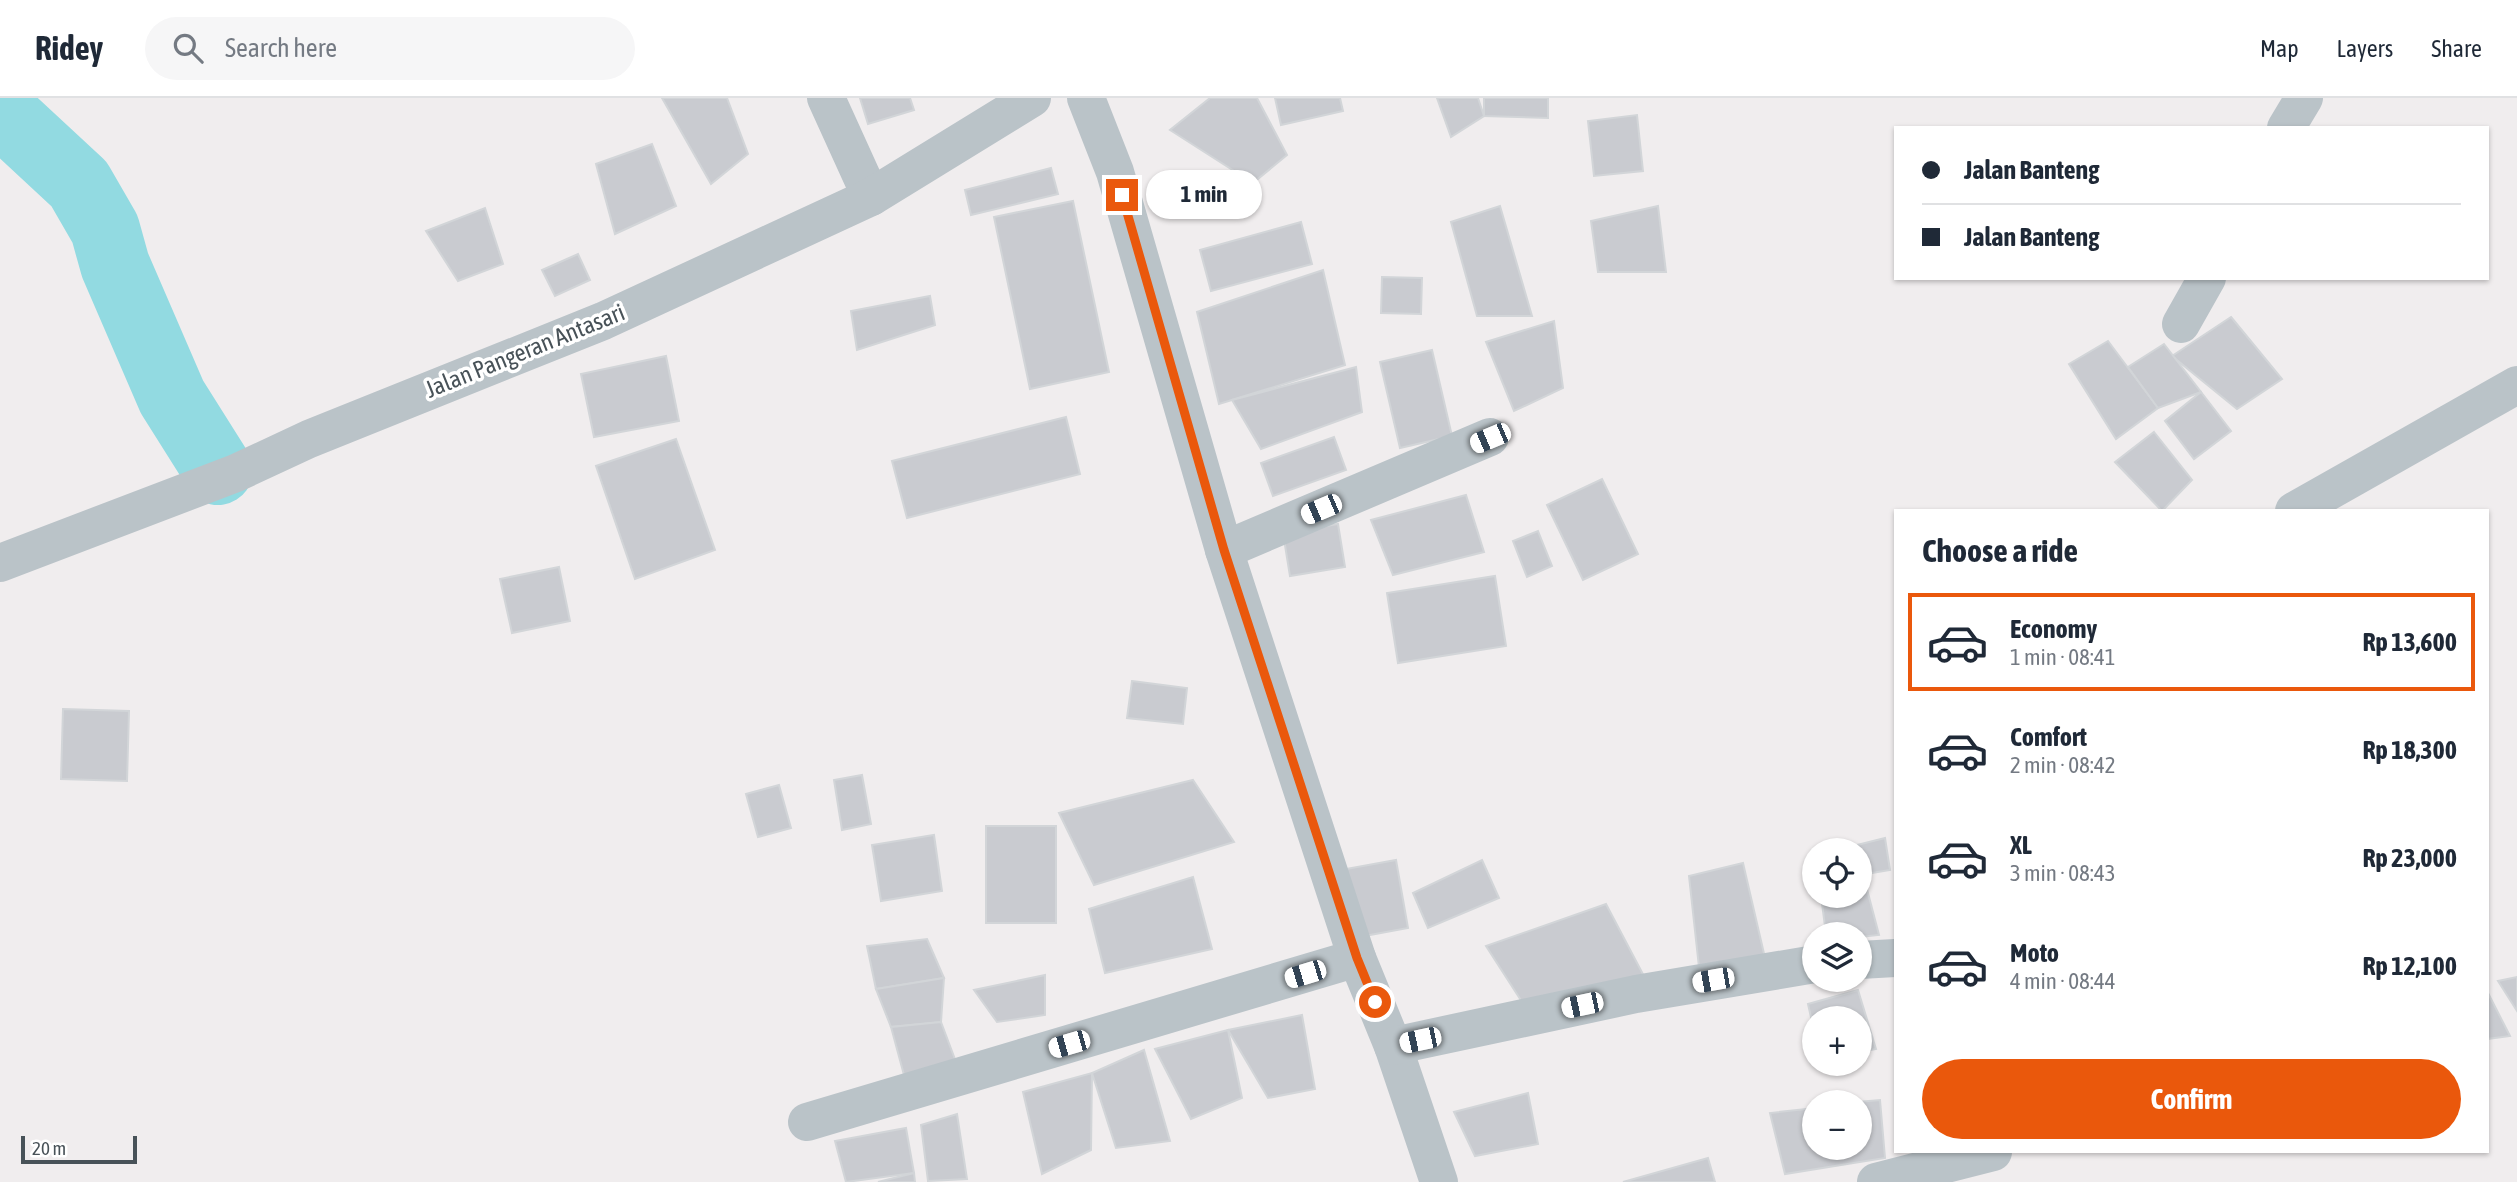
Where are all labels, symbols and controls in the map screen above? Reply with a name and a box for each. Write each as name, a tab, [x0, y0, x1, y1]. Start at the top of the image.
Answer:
search box	[145, 17, 635, 80]
text: Ridey	[35, 29, 103, 67]
icon: search	[169, 29, 207, 67]
text: Search here	[225, 33, 337, 63]
text: Map	[2260, 35, 2299, 62]
text: Layers	[2337, 35, 2393, 62]
text: Share	[2431, 35, 2482, 62]
text: Jalan Banteng	[1964, 155, 2099, 185]
callout: 1 min	[1146, 170, 1262, 220]
route end	[1106, 179, 1138, 211]
text: 1 min	[1181, 181, 1227, 207]
text: Jalan Banteng	[1964, 222, 2099, 252]
street label: Jalan Pangeran Antasari	[421, 298, 628, 403]
car	[1467, 420, 1514, 456]
car	[1298, 491, 1345, 527]
text: Choose a ride	[1922, 532, 2078, 569]
icon: car	[1926, 611, 1989, 674]
text: Economy	[2010, 614, 2097, 644]
text: Rp 13,600	[2362, 627, 2457, 657]
text: 1 min · 08:41	[2010, 644, 2116, 670]
icon: car	[1926, 719, 1989, 782]
text: Comfort	[2010, 722, 2087, 752]
text: Rp 18,300	[2362, 735, 2457, 765]
text: 2 min · 08:42	[2010, 752, 2116, 778]
icon: car	[1926, 827, 1989, 890]
text: XL	[2010, 830, 2032, 860]
map controls	[1802, 838, 1872, 1160]
button: locate	[1802, 838, 1872, 908]
text: Rp 23,000	[2362, 843, 2457, 873]
text: 3 min · 08:43	[2010, 860, 2116, 886]
button: layers	[1802, 922, 1872, 992]
icon: car	[1926, 935, 1989, 998]
text: Moto	[2010, 938, 2059, 968]
text: Rp 12,100	[2362, 951, 2457, 981]
car	[1282, 958, 1329, 990]
car	[1691, 966, 1736, 994]
text: 4 min · 08:44	[2010, 968, 2116, 994]
route start	[1359, 986, 1391, 1018]
car	[1560, 990, 1605, 1020]
button: +	[1802, 1006, 1872, 1076]
car	[1398, 1025, 1443, 1055]
car	[1046, 1028, 1093, 1060]
button: Confirm	[1922, 1059, 2461, 1139]
button: −	[1802, 1090, 1872, 1160]
scale bar	[21, 1133, 136, 1165]
text: 20 m	[32, 1137, 66, 1159]

